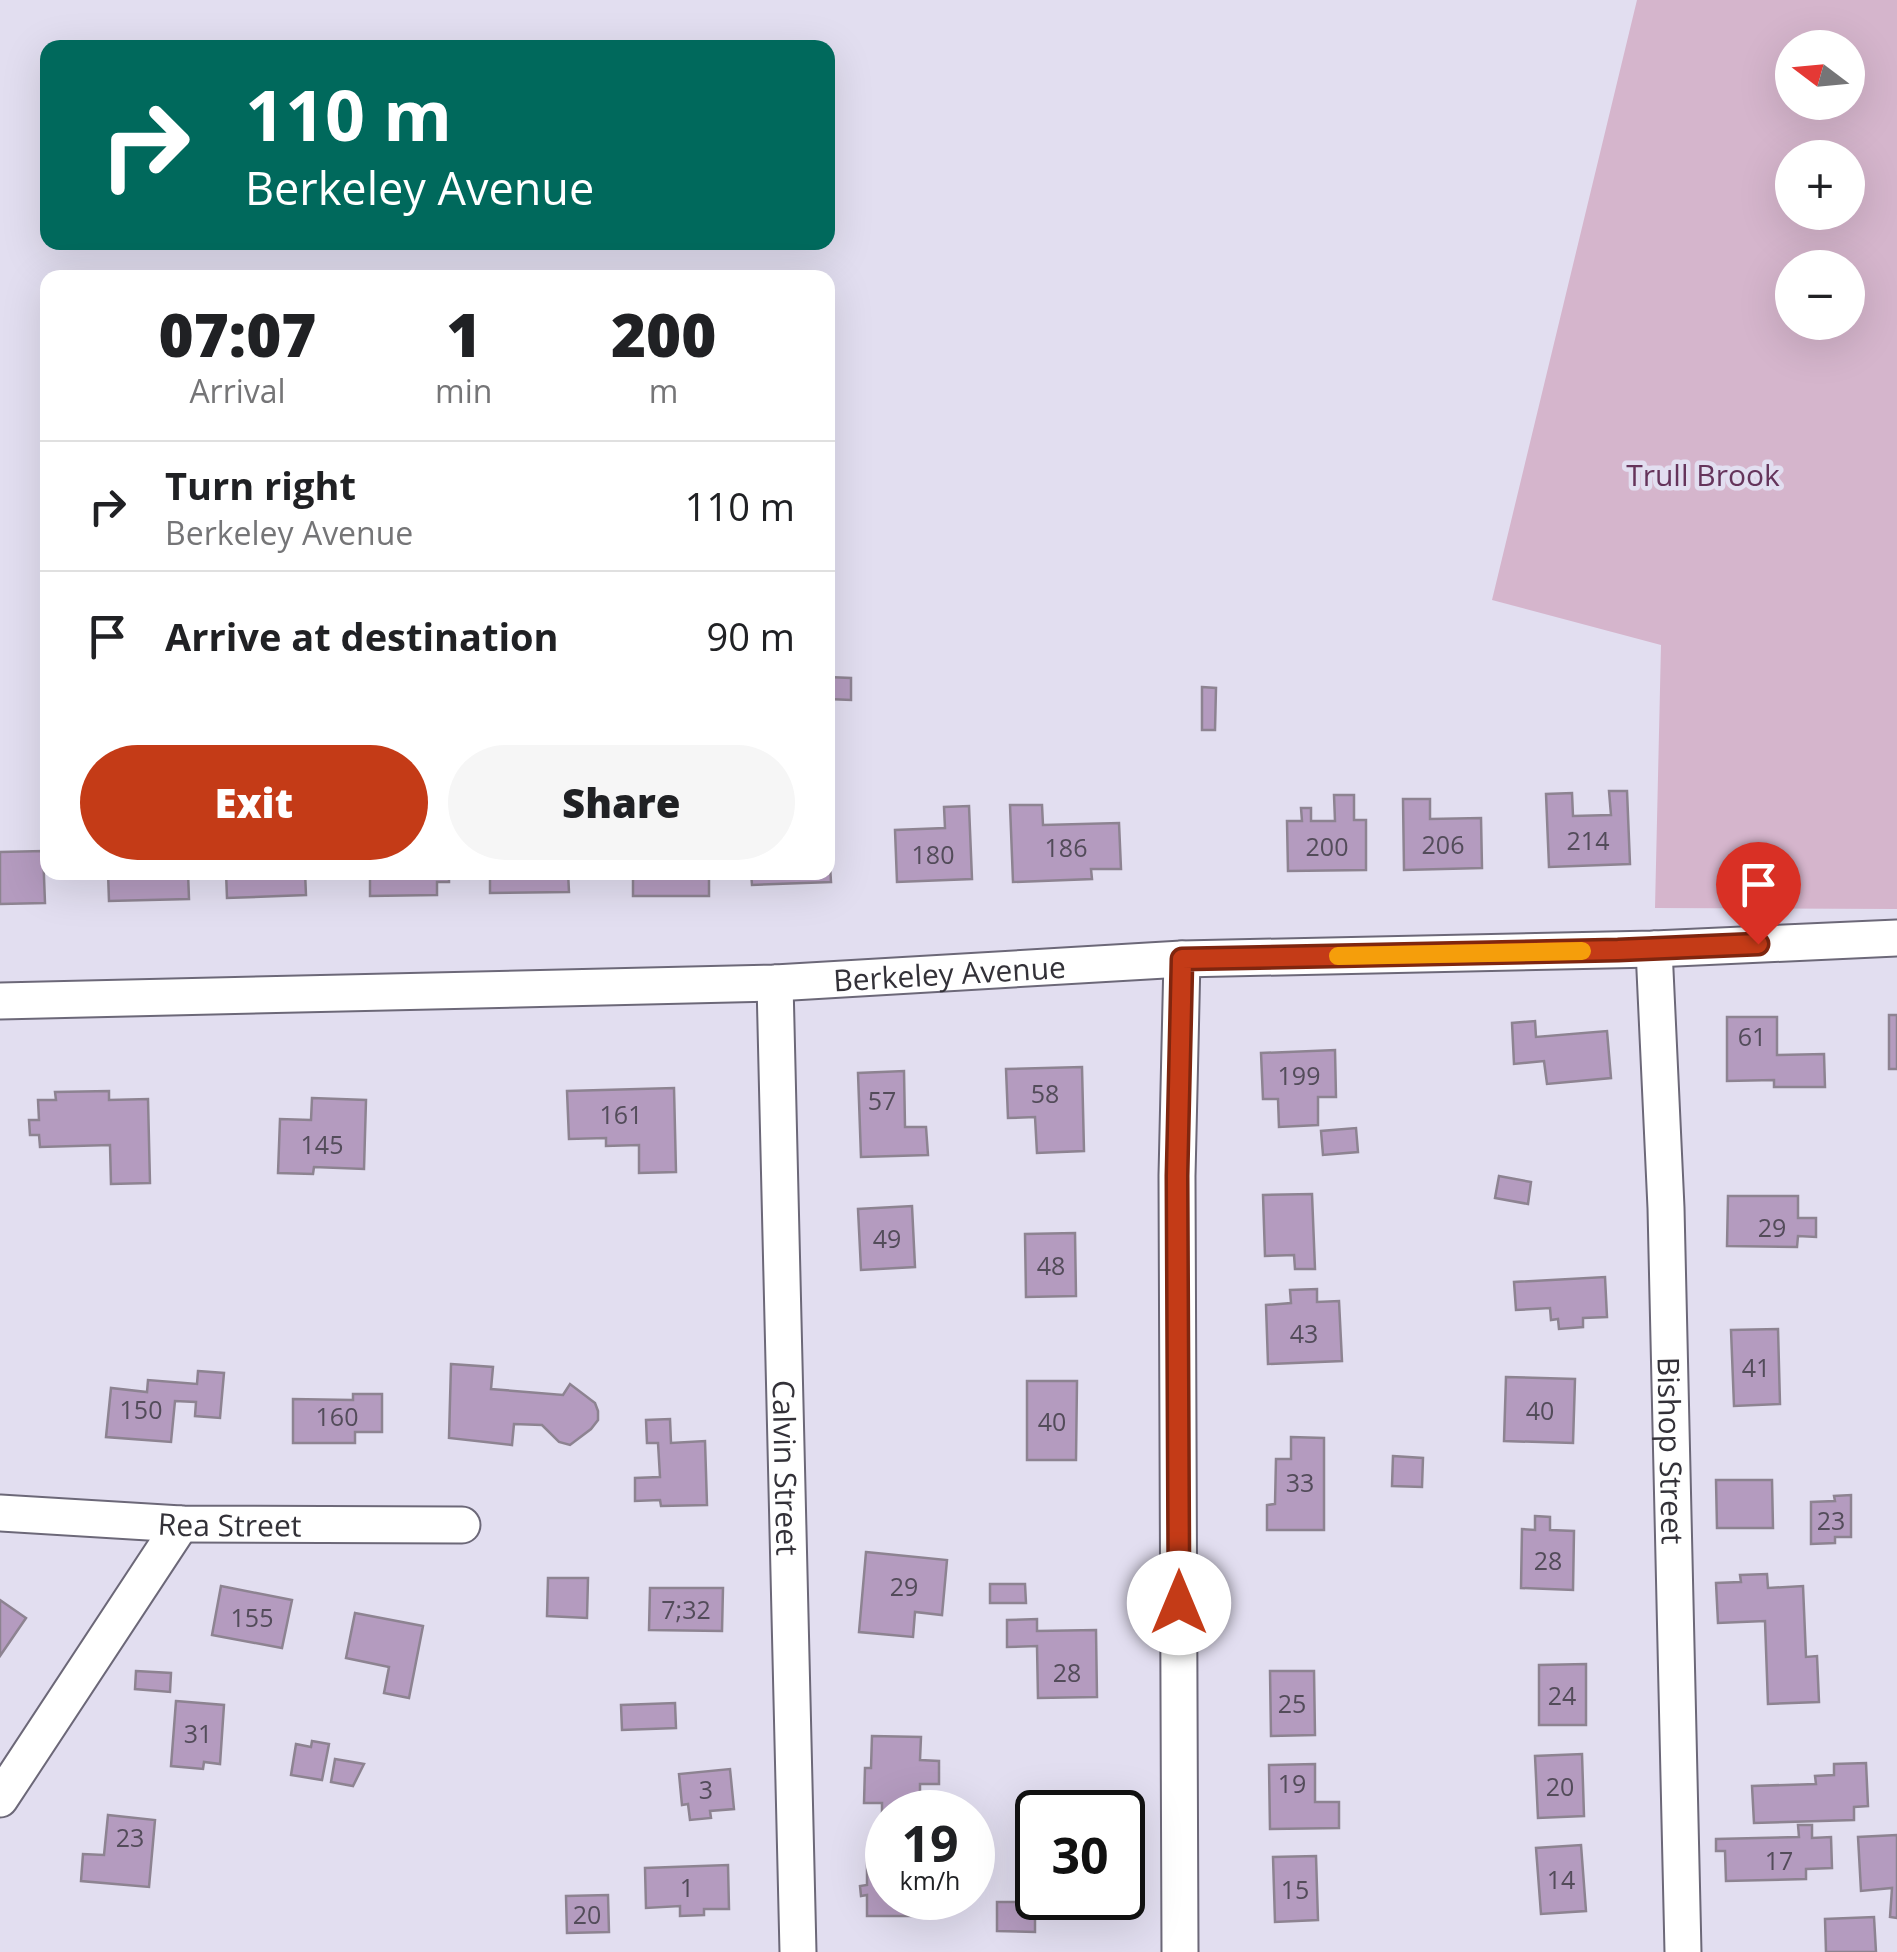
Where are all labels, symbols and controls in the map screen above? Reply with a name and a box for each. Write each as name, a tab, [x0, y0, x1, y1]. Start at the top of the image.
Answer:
north arrow	[1775, 30, 1865, 120]
map controls	[1775, 30, 1865, 340]
text: 110 m	[245, 66, 452, 162]
icon: right	[80, 80, 210, 210]
button: +	[1775, 140, 1865, 230]
text: Berkeley Avenue	[245, 157, 594, 218]
button: −	[1775, 250, 1865, 340]
text: 07:07	[159, 293, 317, 375]
text: 1	[446, 293, 481, 375]
text: 200	[611, 293, 716, 375]
text: Arrival	[189, 369, 286, 412]
text: min	[435, 369, 492, 412]
text: m	[649, 369, 678, 412]
park label: Trull Brook	[1626, 454, 1780, 495]
text: Turn right	[165, 459, 356, 511]
icon: right	[80, 479, 135, 534]
text: 110 m	[685, 480, 795, 532]
text: Berkeley Avenue	[165, 511, 413, 554]
icon: arrive	[80, 609, 135, 664]
text: Arrive at destination	[165, 610, 559, 662]
text: 90 m	[706, 610, 795, 662]
button: Exit	[80, 745, 428, 860]
button: Share	[448, 745, 795, 860]
house number: 214	[1567, 823, 1609, 857]
house number: 206	[1422, 827, 1464, 861]
house number: 200	[1306, 829, 1348, 863]
house number: 186	[1045, 830, 1087, 864]
house number: 180	[912, 837, 954, 871]
pin	[1716, 842, 1801, 945]
icon: arrive	[1731, 857, 1786, 912]
street label: Berkeley Avenue	[832, 945, 1067, 1000]
house number: 61	[1738, 1019, 1766, 1053]
house number: 199	[1278, 1058, 1320, 1092]
house number: 58	[1031, 1076, 1059, 1110]
house number: 57	[868, 1083, 896, 1117]
house number: 161	[600, 1097, 642, 1131]
house number: 145	[301, 1127, 343, 1161]
house number: 29	[1758, 1210, 1786, 1244]
house number: 49	[873, 1221, 901, 1255]
house number: 48	[1037, 1248, 1065, 1282]
house number: 43	[1290, 1316, 1318, 1350]
house number: 41	[1742, 1350, 1770, 1384]
street label: Bishop Street	[1649, 1356, 1694, 1545]
street label: Calvin Street	[764, 1380, 809, 1556]
house number: 150	[120, 1392, 162, 1426]
house number: 40	[1526, 1393, 1554, 1427]
house number: 160	[316, 1399, 358, 1433]
house number: 40	[1038, 1404, 1066, 1438]
house number: 33	[1286, 1465, 1314, 1499]
street label: Rea Street	[157, 1502, 302, 1545]
house number: 23	[1817, 1503, 1845, 1537]
house number: 28	[1534, 1543, 1562, 1577]
position arrow	[1127, 1551, 1231, 1655]
house number: 29	[890, 1569, 918, 1603]
house number: 7;32	[661, 1592, 711, 1626]
house number: 155	[231, 1600, 273, 1634]
house number: 28	[1053, 1655, 1081, 1689]
house number: 24	[1548, 1678, 1576, 1712]
house number: 25	[1278, 1686, 1306, 1720]
house number: 31	[184, 1716, 212, 1750]
house number: 19	[1278, 1766, 1306, 1800]
house number: 20	[1546, 1769, 1574, 1803]
house number: 3	[699, 1772, 713, 1806]
speed limit sign: 30	[1015, 1790, 1145, 1920]
text: 19	[901, 1809, 959, 1877]
house number: 23	[116, 1820, 144, 1854]
house number: 17	[1765, 1843, 1793, 1877]
house number: 14	[1547, 1862, 1575, 1896]
text: km/h	[900, 1863, 960, 1897]
house number: 1	[680, 1870, 694, 1904]
house number: 15	[1281, 1872, 1309, 1906]
house number: 20	[573, 1897, 601, 1931]

